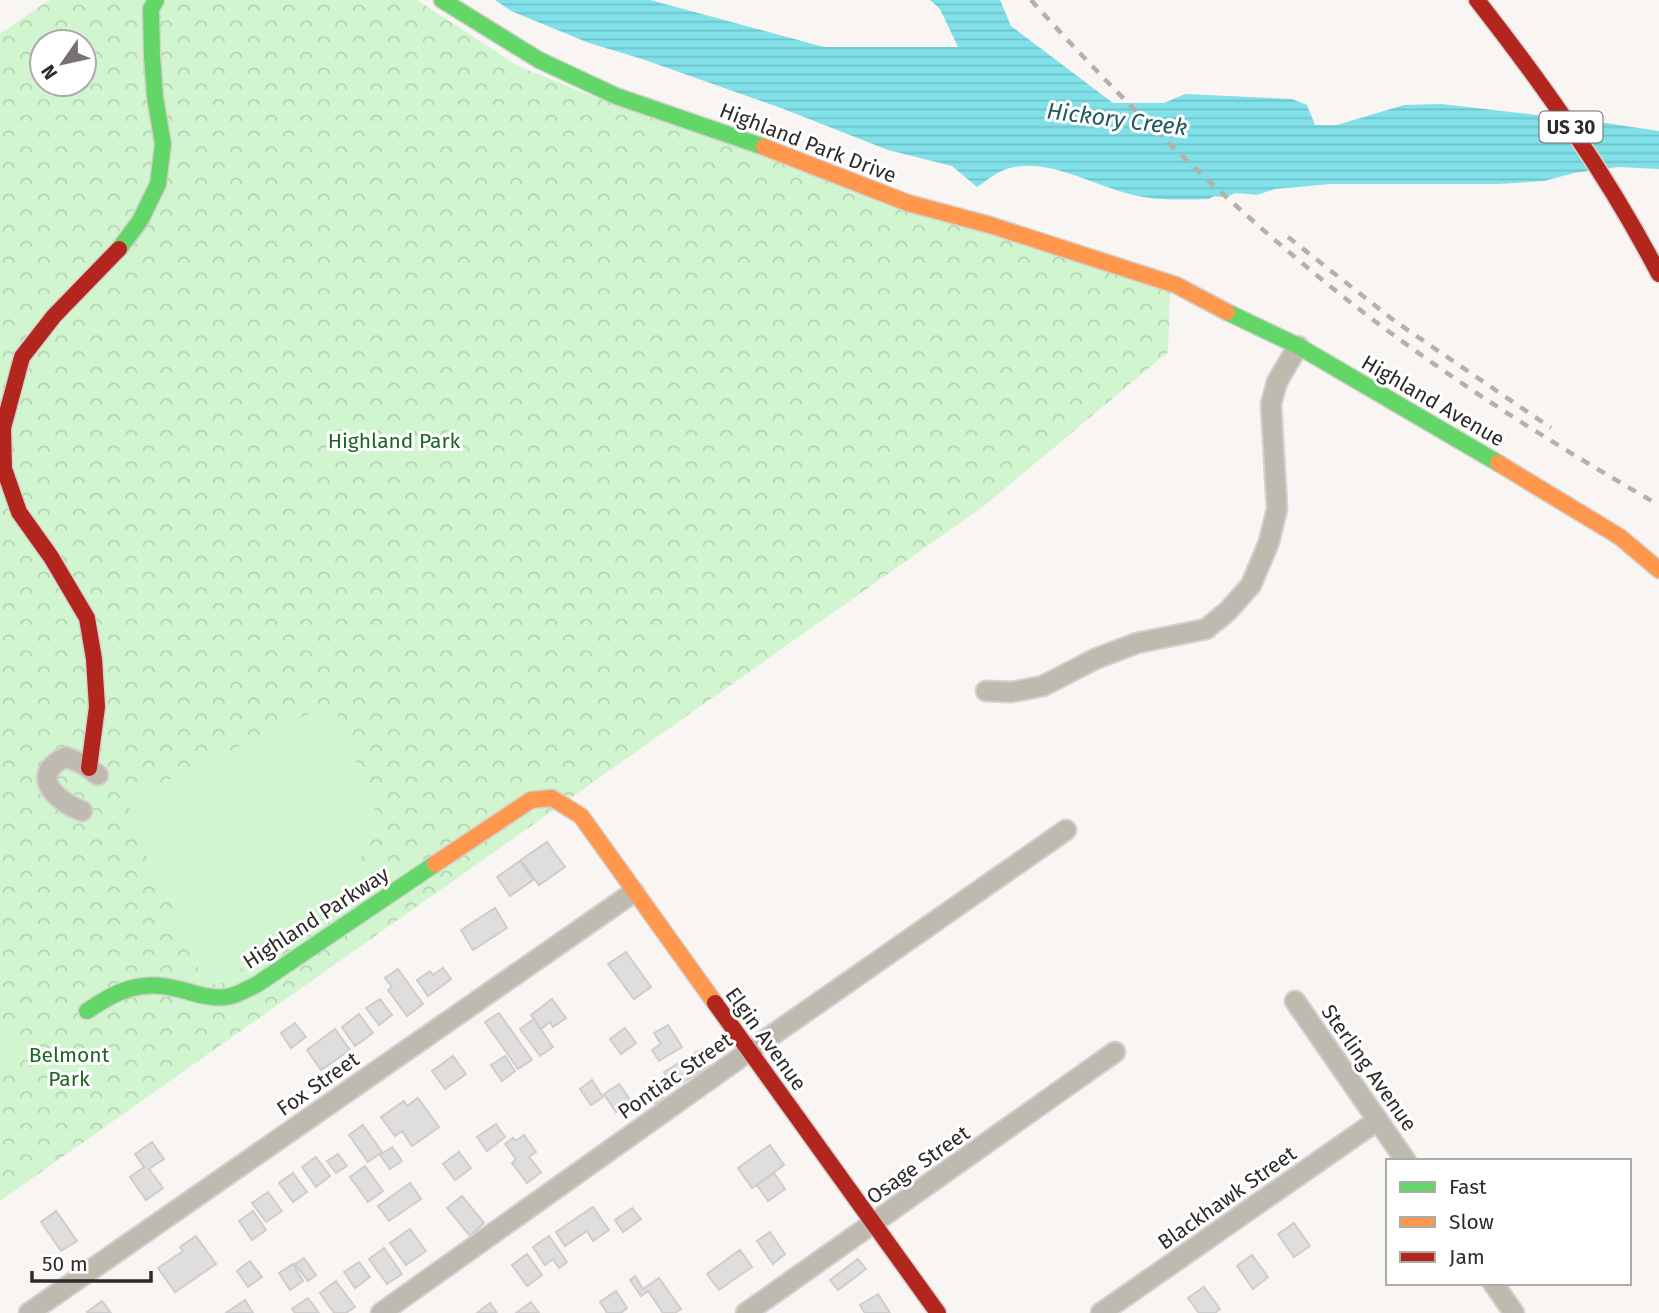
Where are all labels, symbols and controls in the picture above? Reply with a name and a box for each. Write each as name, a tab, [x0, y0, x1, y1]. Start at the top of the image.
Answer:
north arrow	[28, 28, 98, 98]
text: N	[36, 61, 62, 84]
street label: Highland Park Drive	[716, 97, 900, 189]
water label: Hickory Creek	[1045, 97, 1189, 141]
road number: US 30	[1540, 111, 1602, 142]
street label: Highland Avenue	[1357, 349, 1509, 453]
park label: Highland Park	[328, 428, 461, 454]
street label: Highland Parkway	[238, 861, 394, 975]
street label: Elgin Avenue	[720, 982, 812, 1096]
street label: Sterling Avenue	[1316, 1000, 1422, 1136]
street label: Pontiac Street	[613, 1027, 738, 1125]
park label: Belmont Park	[29, 1042, 110, 1092]
street label: Fox Street	[272, 1046, 364, 1122]
street label: Osage Street	[861, 1120, 975, 1210]
street label: Blackhawk Street	[1153, 1140, 1302, 1255]
legend	[1386, 1159, 1631, 1285]
text: Fast	[1449, 1174, 1487, 1200]
text: Slow	[1449, 1209, 1494, 1235]
scale bar	[32, 1240, 150, 1284]
text: Jam	[1449, 1244, 1485, 1270]
text: 50 m	[42, 1251, 88, 1277]

